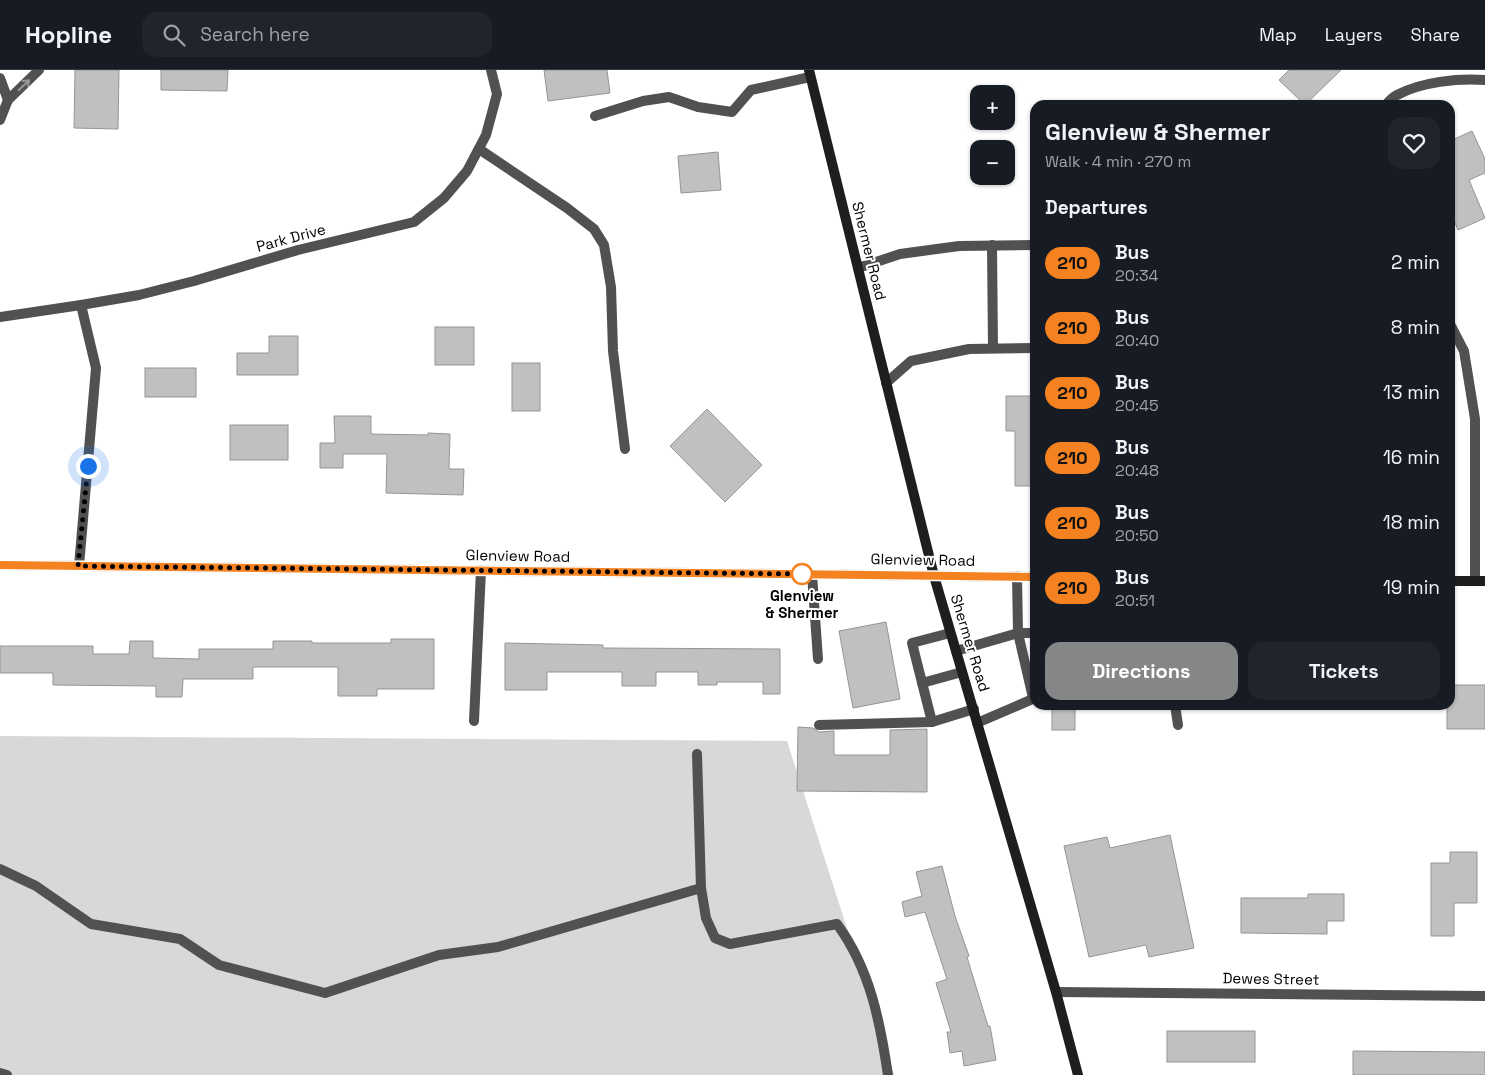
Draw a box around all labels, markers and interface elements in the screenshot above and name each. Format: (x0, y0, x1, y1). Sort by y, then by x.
search box (142, 12, 492, 57)
text: Hopline (25, 19, 112, 50)
icon: search (160, 21, 188, 49)
text: Search here (200, 22, 310, 47)
text: Map (1259, 23, 1297, 46)
text: Layers (1325, 23, 1382, 46)
text: Share (1410, 23, 1460, 46)
one-way arrow (17, 79, 30, 91)
map controls (970, 85, 1015, 185)
button: + (970, 85, 1015, 130)
text: Glenview & Shermer (1045, 116, 1271, 147)
button: heart (1388, 117, 1440, 169)
button: − (970, 140, 1015, 185)
text: Walk · 4 min · 270 m (1045, 151, 1191, 172)
text: Departures (1045, 195, 1148, 220)
street label: Shermer Road (848, 200, 891, 302)
street label: Park Drive (254, 219, 328, 256)
text: Bus (1115, 240, 1149, 265)
text: 2 min (1391, 250, 1440, 275)
text: 210 (1057, 251, 1088, 274)
text: 20:34 (1115, 265, 1159, 286)
text: Bus (1115, 305, 1149, 330)
text: 8 min (1391, 315, 1440, 340)
text: 210 (1057, 316, 1088, 339)
text: 20:40 (1115, 330, 1159, 351)
text: Bus (1115, 370, 1149, 395)
text: 13 min (1383, 380, 1440, 405)
text: 210 (1057, 381, 1088, 404)
text: 20:45 (1115, 395, 1159, 416)
text: Bus (1115, 435, 1149, 460)
text: 16 min (1383, 445, 1440, 470)
text: 210 (1057, 446, 1088, 469)
your location (76, 454, 101, 479)
text: 20:48 (1115, 460, 1159, 481)
text: Bus (1115, 500, 1149, 525)
text: 18 min (1383, 510, 1440, 535)
text: 210 (1057, 511, 1088, 534)
text: 20:50 (1115, 525, 1159, 546)
street label: Glenview Road (466, 545, 570, 566)
street label: Glenview Road (871, 549, 975, 570)
marker: Glenview & Shermer (791, 563, 813, 585)
text: Bus (1115, 565, 1149, 590)
text: 19 min (1383, 575, 1440, 600)
text: 210 (1057, 576, 1088, 599)
place label: Glenview & Shermer (765, 586, 839, 622)
text: 20:51 (1115, 590, 1155, 611)
street label: Shermer Road (947, 592, 994, 694)
button: Directions (1045, 642, 1238, 700)
button: Tickets (1248, 642, 1440, 700)
street label: Dewes Street (1222, 968, 1320, 989)

